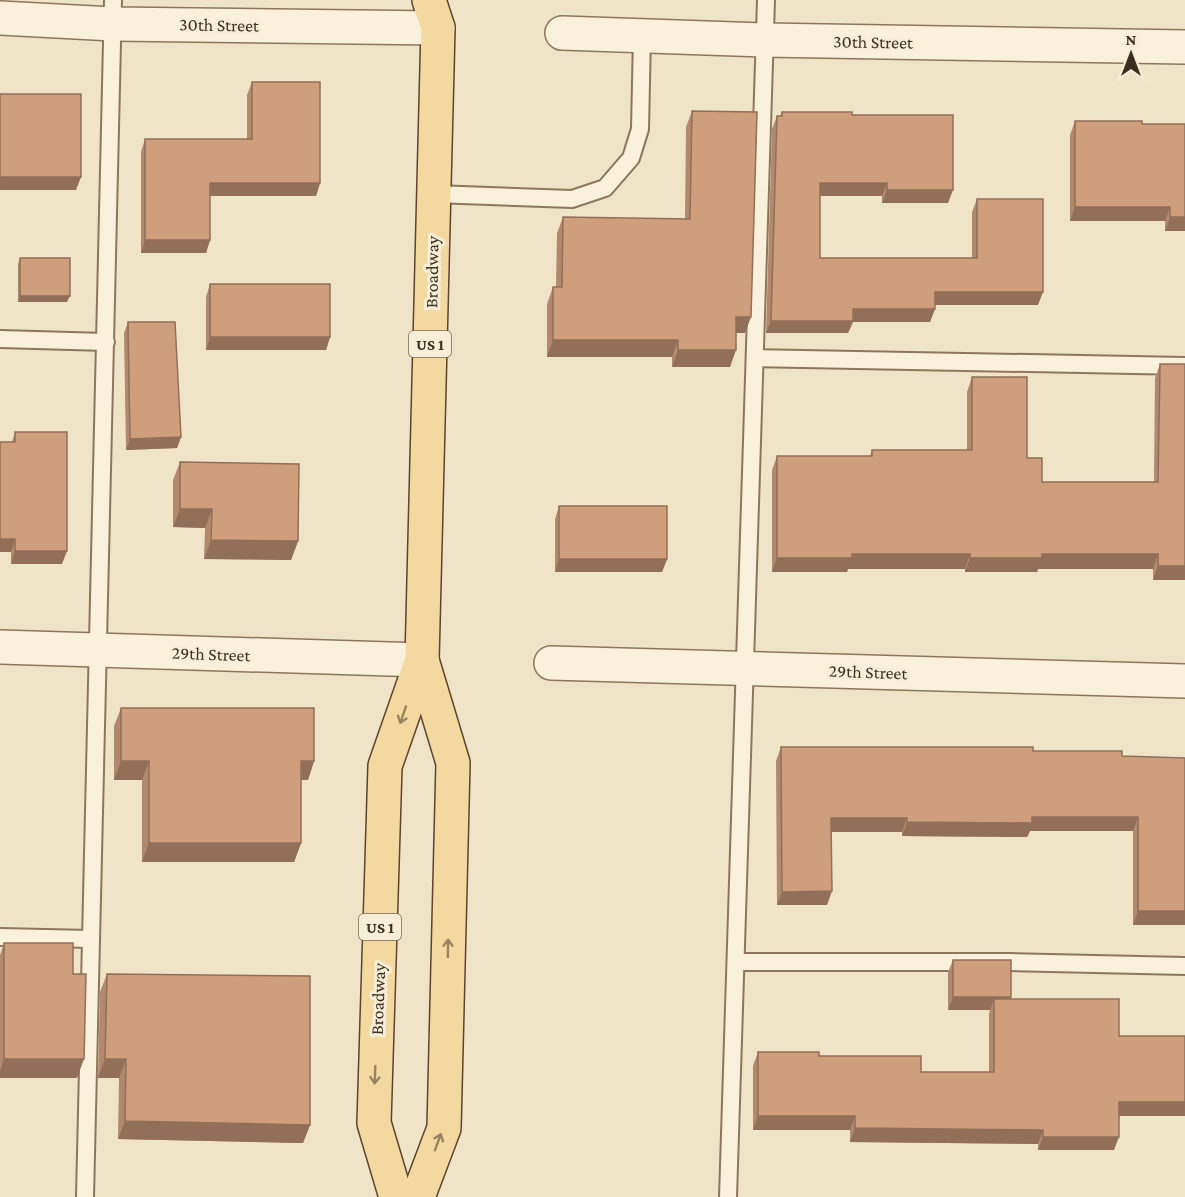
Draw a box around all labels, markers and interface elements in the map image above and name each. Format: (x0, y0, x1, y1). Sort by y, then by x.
street label: 30th Street (179, 14, 260, 36)
north arrow (1101, 24, 1161, 84)
street label: 30th Street (833, 31, 914, 53)
text: N (1126, 31, 1137, 48)
street label: Broadway (421, 235, 443, 308)
road number: US 1 (409, 331, 451, 357)
street label: 29th Street (171, 643, 252, 665)
street label: 29th Street (828, 661, 909, 683)
one-way arrow (396, 705, 407, 724)
road number: US 1 (359, 914, 401, 940)
one-way arrow (442, 938, 454, 958)
street label: Broadway (367, 962, 389, 1035)
one-way arrow (370, 1064, 381, 1084)
one-way arrow (434, 1133, 445, 1152)

